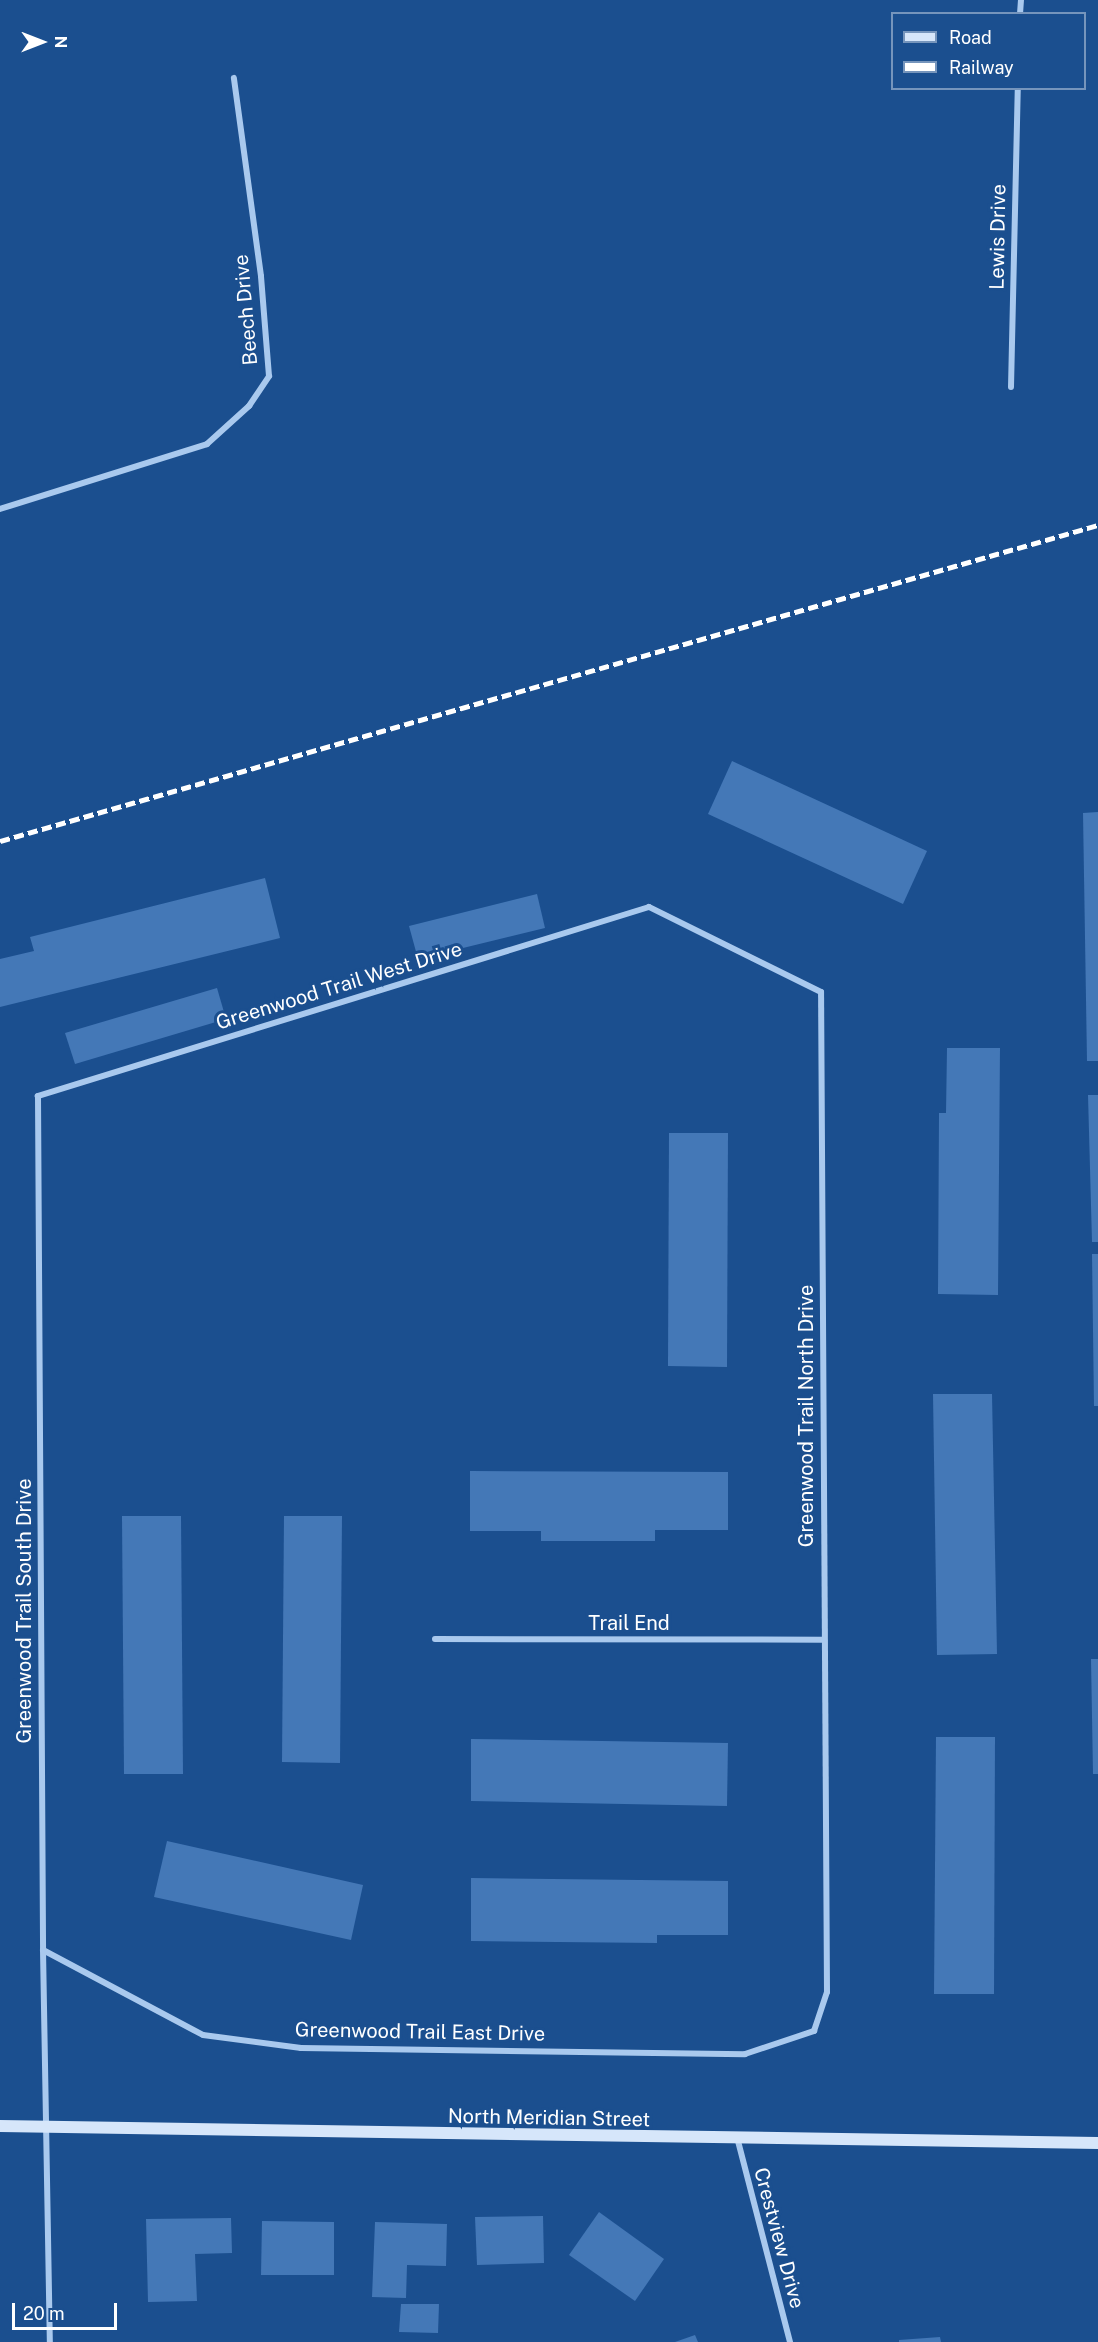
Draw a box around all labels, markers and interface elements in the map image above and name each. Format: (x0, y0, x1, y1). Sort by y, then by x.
north arrow (12, 12, 72, 72)
legend (891, 12, 1086, 90)
text: Road (949, 27, 992, 48)
text: N (51, 36, 70, 48)
text: Railway (949, 57, 1014, 78)
street label: Lewis Drive (985, 184, 1011, 290)
street label: Beech Drive (229, 254, 263, 366)
street label: Greenwood Trail West Drive (213, 937, 465, 1035)
street label: Greenwood Trail North Drive (794, 1285, 818, 1547)
street label: Greenwood Trail South Drive (12, 1478, 36, 1744)
street label: Trail End (588, 1611, 670, 1635)
street label: Greenwood Trail East Drive (295, 2018, 545, 2046)
street label: North Meridian Street (448, 2104, 650, 2132)
street label: Crestview Drive (749, 2165, 809, 2311)
scale bar (15, 2291, 120, 2329)
text: 20 m (23, 2303, 65, 2324)

